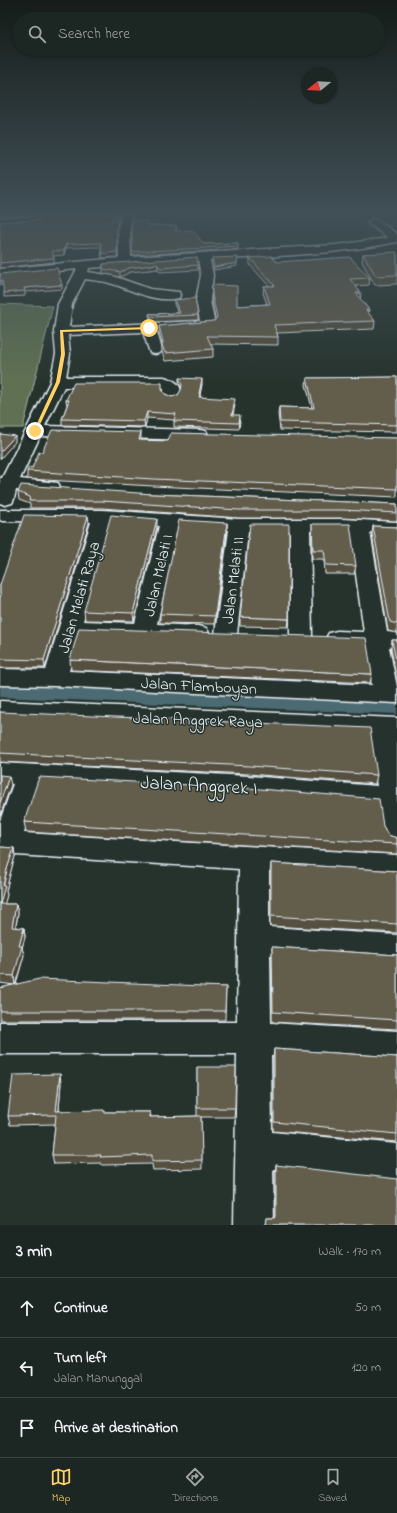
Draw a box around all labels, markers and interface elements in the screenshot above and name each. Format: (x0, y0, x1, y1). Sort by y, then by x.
search box (12, 12, 385, 56)
icon: search (26, 23, 48, 45)
text: Search here (58, 23, 130, 45)
north arrow (301, 68, 337, 104)
route start (140, 319, 158, 337)
route end (26, 422, 44, 440)
street label: Jalan Melati I (138, 532, 180, 619)
street label: Jalan Melati II (217, 535, 251, 625)
street label: Jalan Melati Raya (53, 539, 107, 656)
street label: Jalan Flamboyan (140, 672, 258, 702)
street label: Jalan Anggrek Raya (133, 707, 263, 735)
street label: Jalan Anggrek I (140, 770, 258, 805)
text: 3 min (16, 1239, 52, 1264)
text: Walk · 170 m (318, 1242, 381, 1261)
icon: ahead (16, 1297, 38, 1319)
text: Continue (54, 1297, 108, 1319)
text: 50 m (355, 1298, 381, 1317)
text: Turn left (54, 1347, 107, 1369)
icon: left (16, 1357, 38, 1379)
text: 120 m (351, 1358, 381, 1377)
text: Jalan Manunggal (54, 1369, 142, 1388)
icon: arrive (16, 1417, 38, 1439)
text: Arrive at destination (54, 1417, 178, 1439)
tab: Map (50, 1466, 72, 1506)
tab: Directions (172, 1466, 218, 1506)
tab: Saved (318, 1466, 347, 1506)

